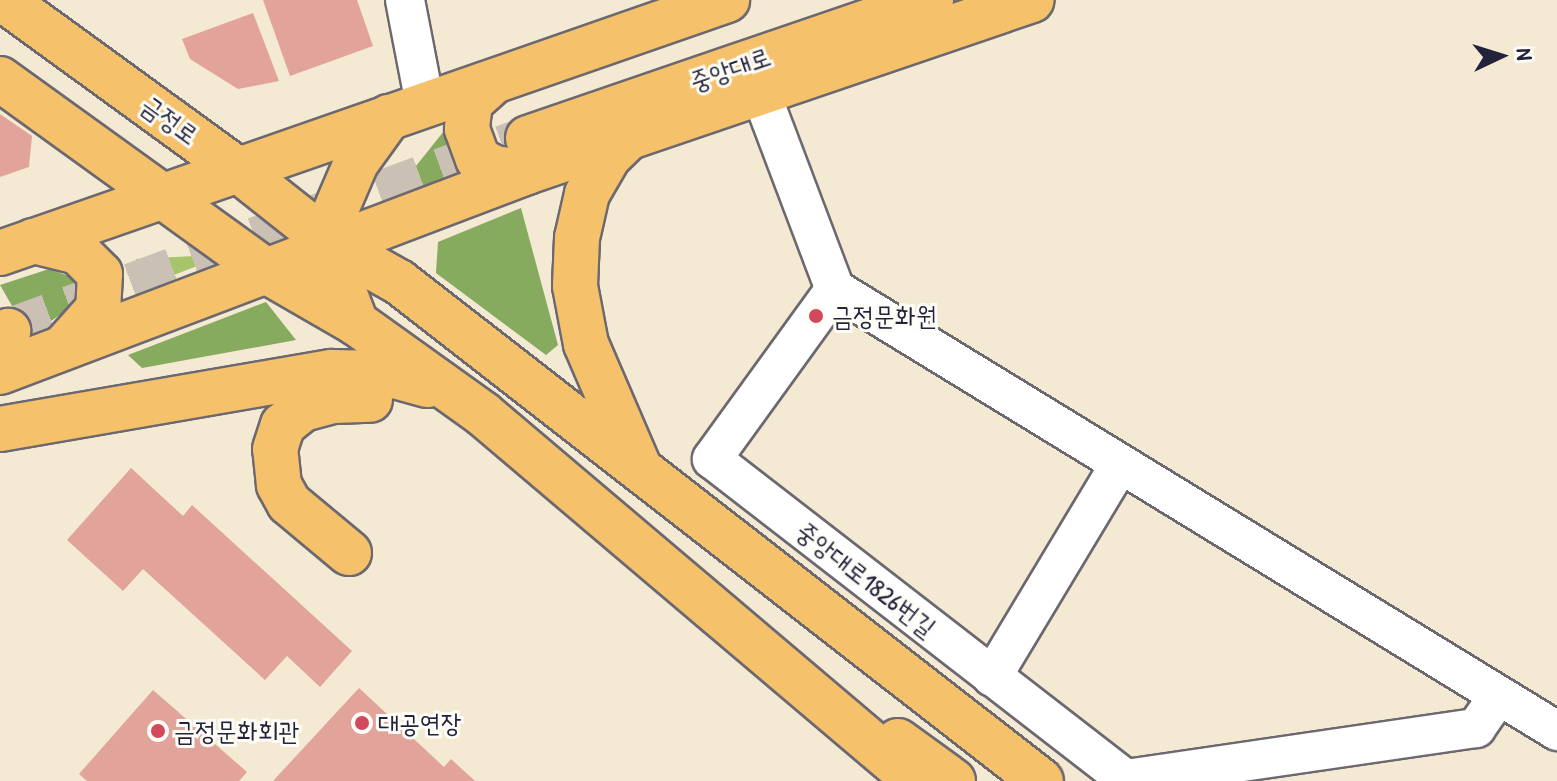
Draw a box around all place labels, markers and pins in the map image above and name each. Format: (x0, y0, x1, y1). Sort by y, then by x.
place label: 금정문화원 (832, 300, 937, 332)
marker: 금정문화원 (807, 307, 825, 325)
place label: 대공연장 (378, 707, 462, 739)
marker: 대공연장 (353, 714, 371, 732)
place label: 금정문화회관 (174, 715, 300, 747)
marker: 금정문화회관 (149, 722, 167, 740)

